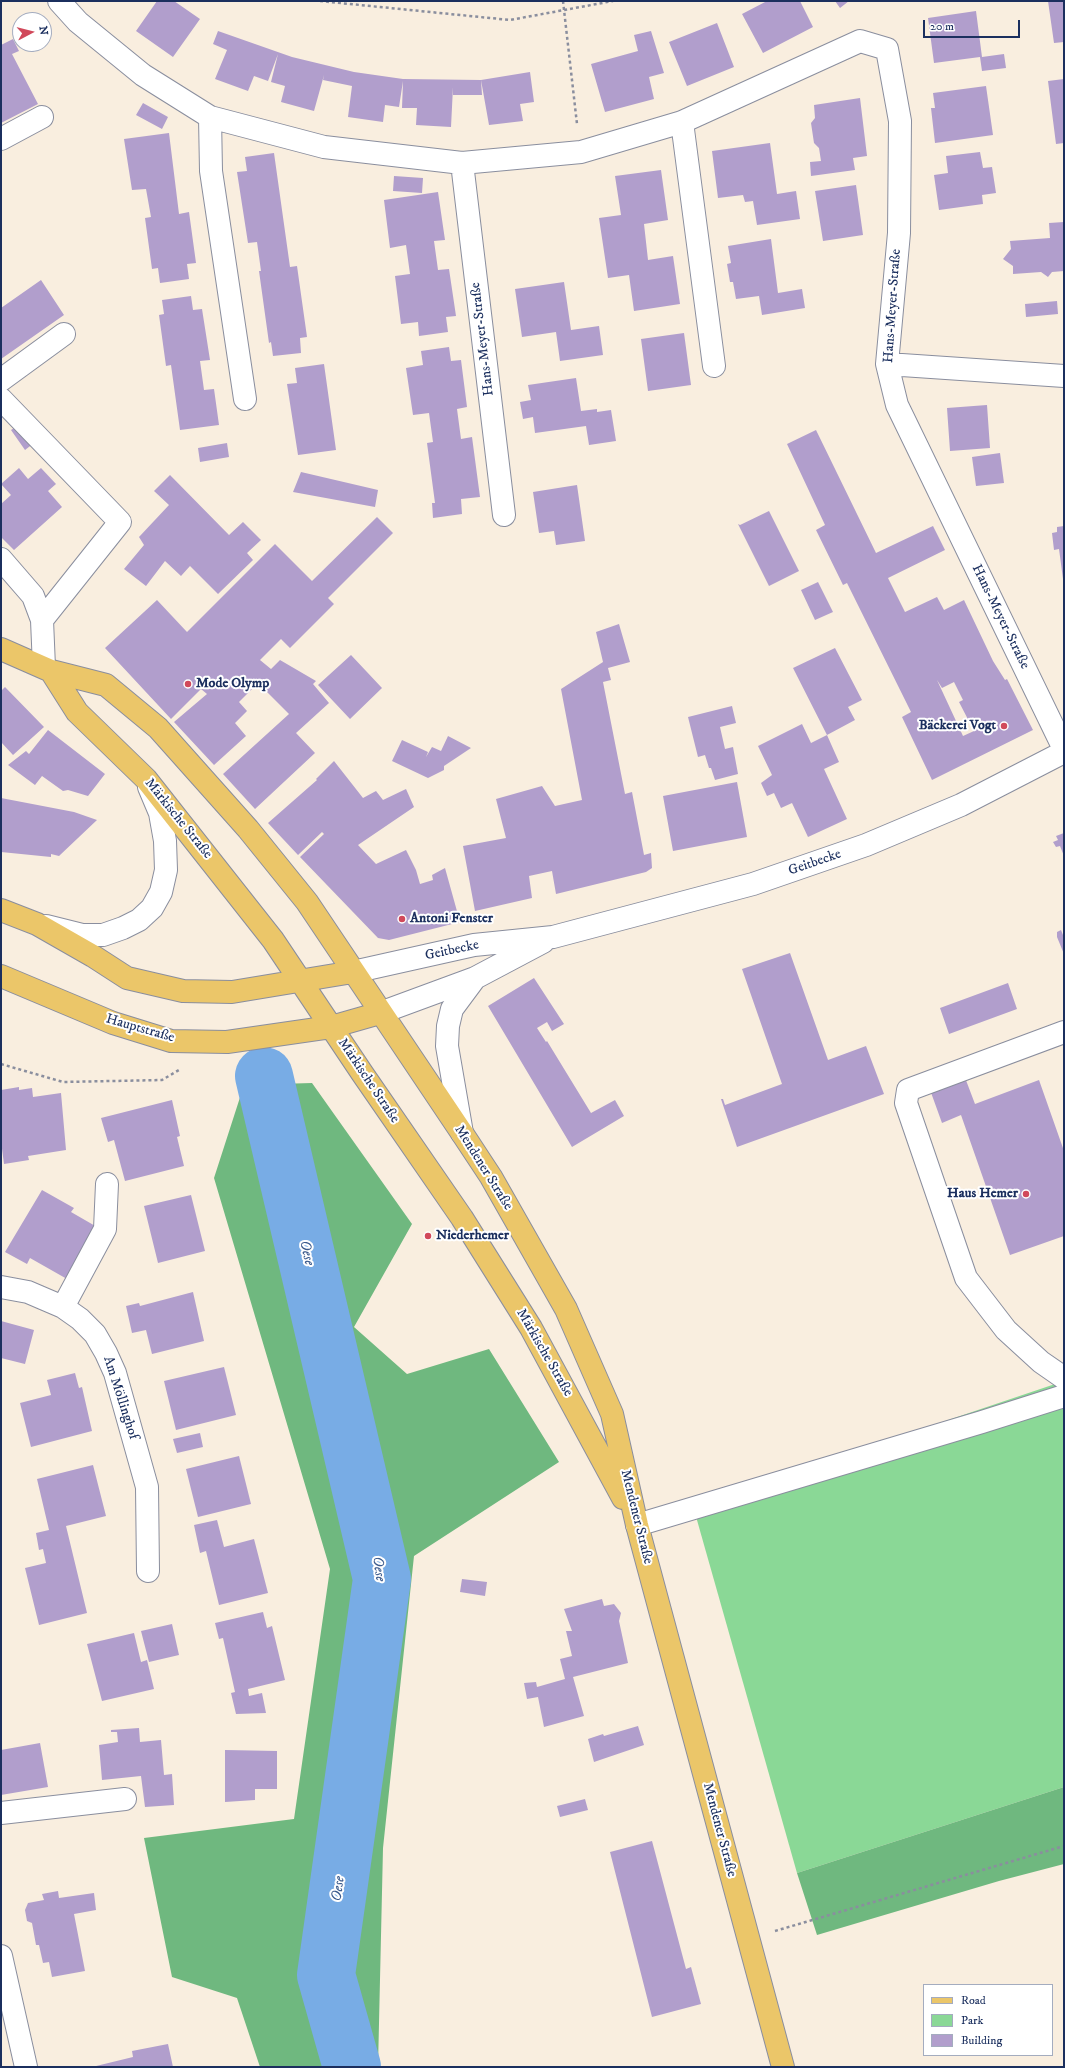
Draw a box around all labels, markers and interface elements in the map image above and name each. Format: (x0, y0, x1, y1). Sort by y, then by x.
north arrow (12, 12, 52, 52)
scale bar (925, 12, 1022, 38)
text: 20 m (930, 19, 954, 34)
text: N (35, 25, 50, 36)
street label: Hans-Meyer-Straße (881, 248, 905, 364)
street label: Hans-Meyer-Straße (468, 281, 498, 397)
street label: Hans-Meyer-Straße (967, 562, 1033, 672)
place label: Mode Olymp (196, 676, 269, 692)
marker: Mode Olymp (183, 679, 193, 689)
place label: Bäckerei Vogt (919, 718, 996, 734)
marker: Bäckerei Vogt (999, 721, 1009, 731)
street label: Märkische Straße (140, 775, 216, 863)
street label: Geitbecke (786, 846, 844, 880)
place label: Antoni Fenster (410, 911, 493, 927)
marker: Antoni Fenster (397, 914, 407, 924)
street label: Geitbecke (424, 937, 480, 965)
street label: Hauptstraße (104, 1011, 176, 1047)
street label: Märkische Straße (334, 1035, 402, 1127)
street label: Mendener Straße (450, 1122, 516, 1214)
place label: Haus Hemer (947, 1186, 1018, 1202)
marker: Haus Hemer (1021, 1189, 1031, 1199)
place label: Niederhemer (436, 1228, 509, 1244)
marker: Niederhemer (423, 1231, 433, 1241)
water label: Oese (294, 1239, 318, 1267)
street label: Märkische Straße (512, 1306, 576, 1400)
street label: Am Möllinghof (99, 1354, 141, 1442)
street label: Mendener Straße (616, 1468, 656, 1566)
water label: Oese (367, 1555, 389, 1583)
street label: Mendener Straße (698, 1781, 740, 1879)
water label: Oese (328, 1875, 350, 1903)
legend (923, 1984, 1053, 2056)
text: Road (961, 1993, 986, 2008)
text: Park (961, 2013, 983, 2028)
text: Building (961, 2033, 1002, 2048)

